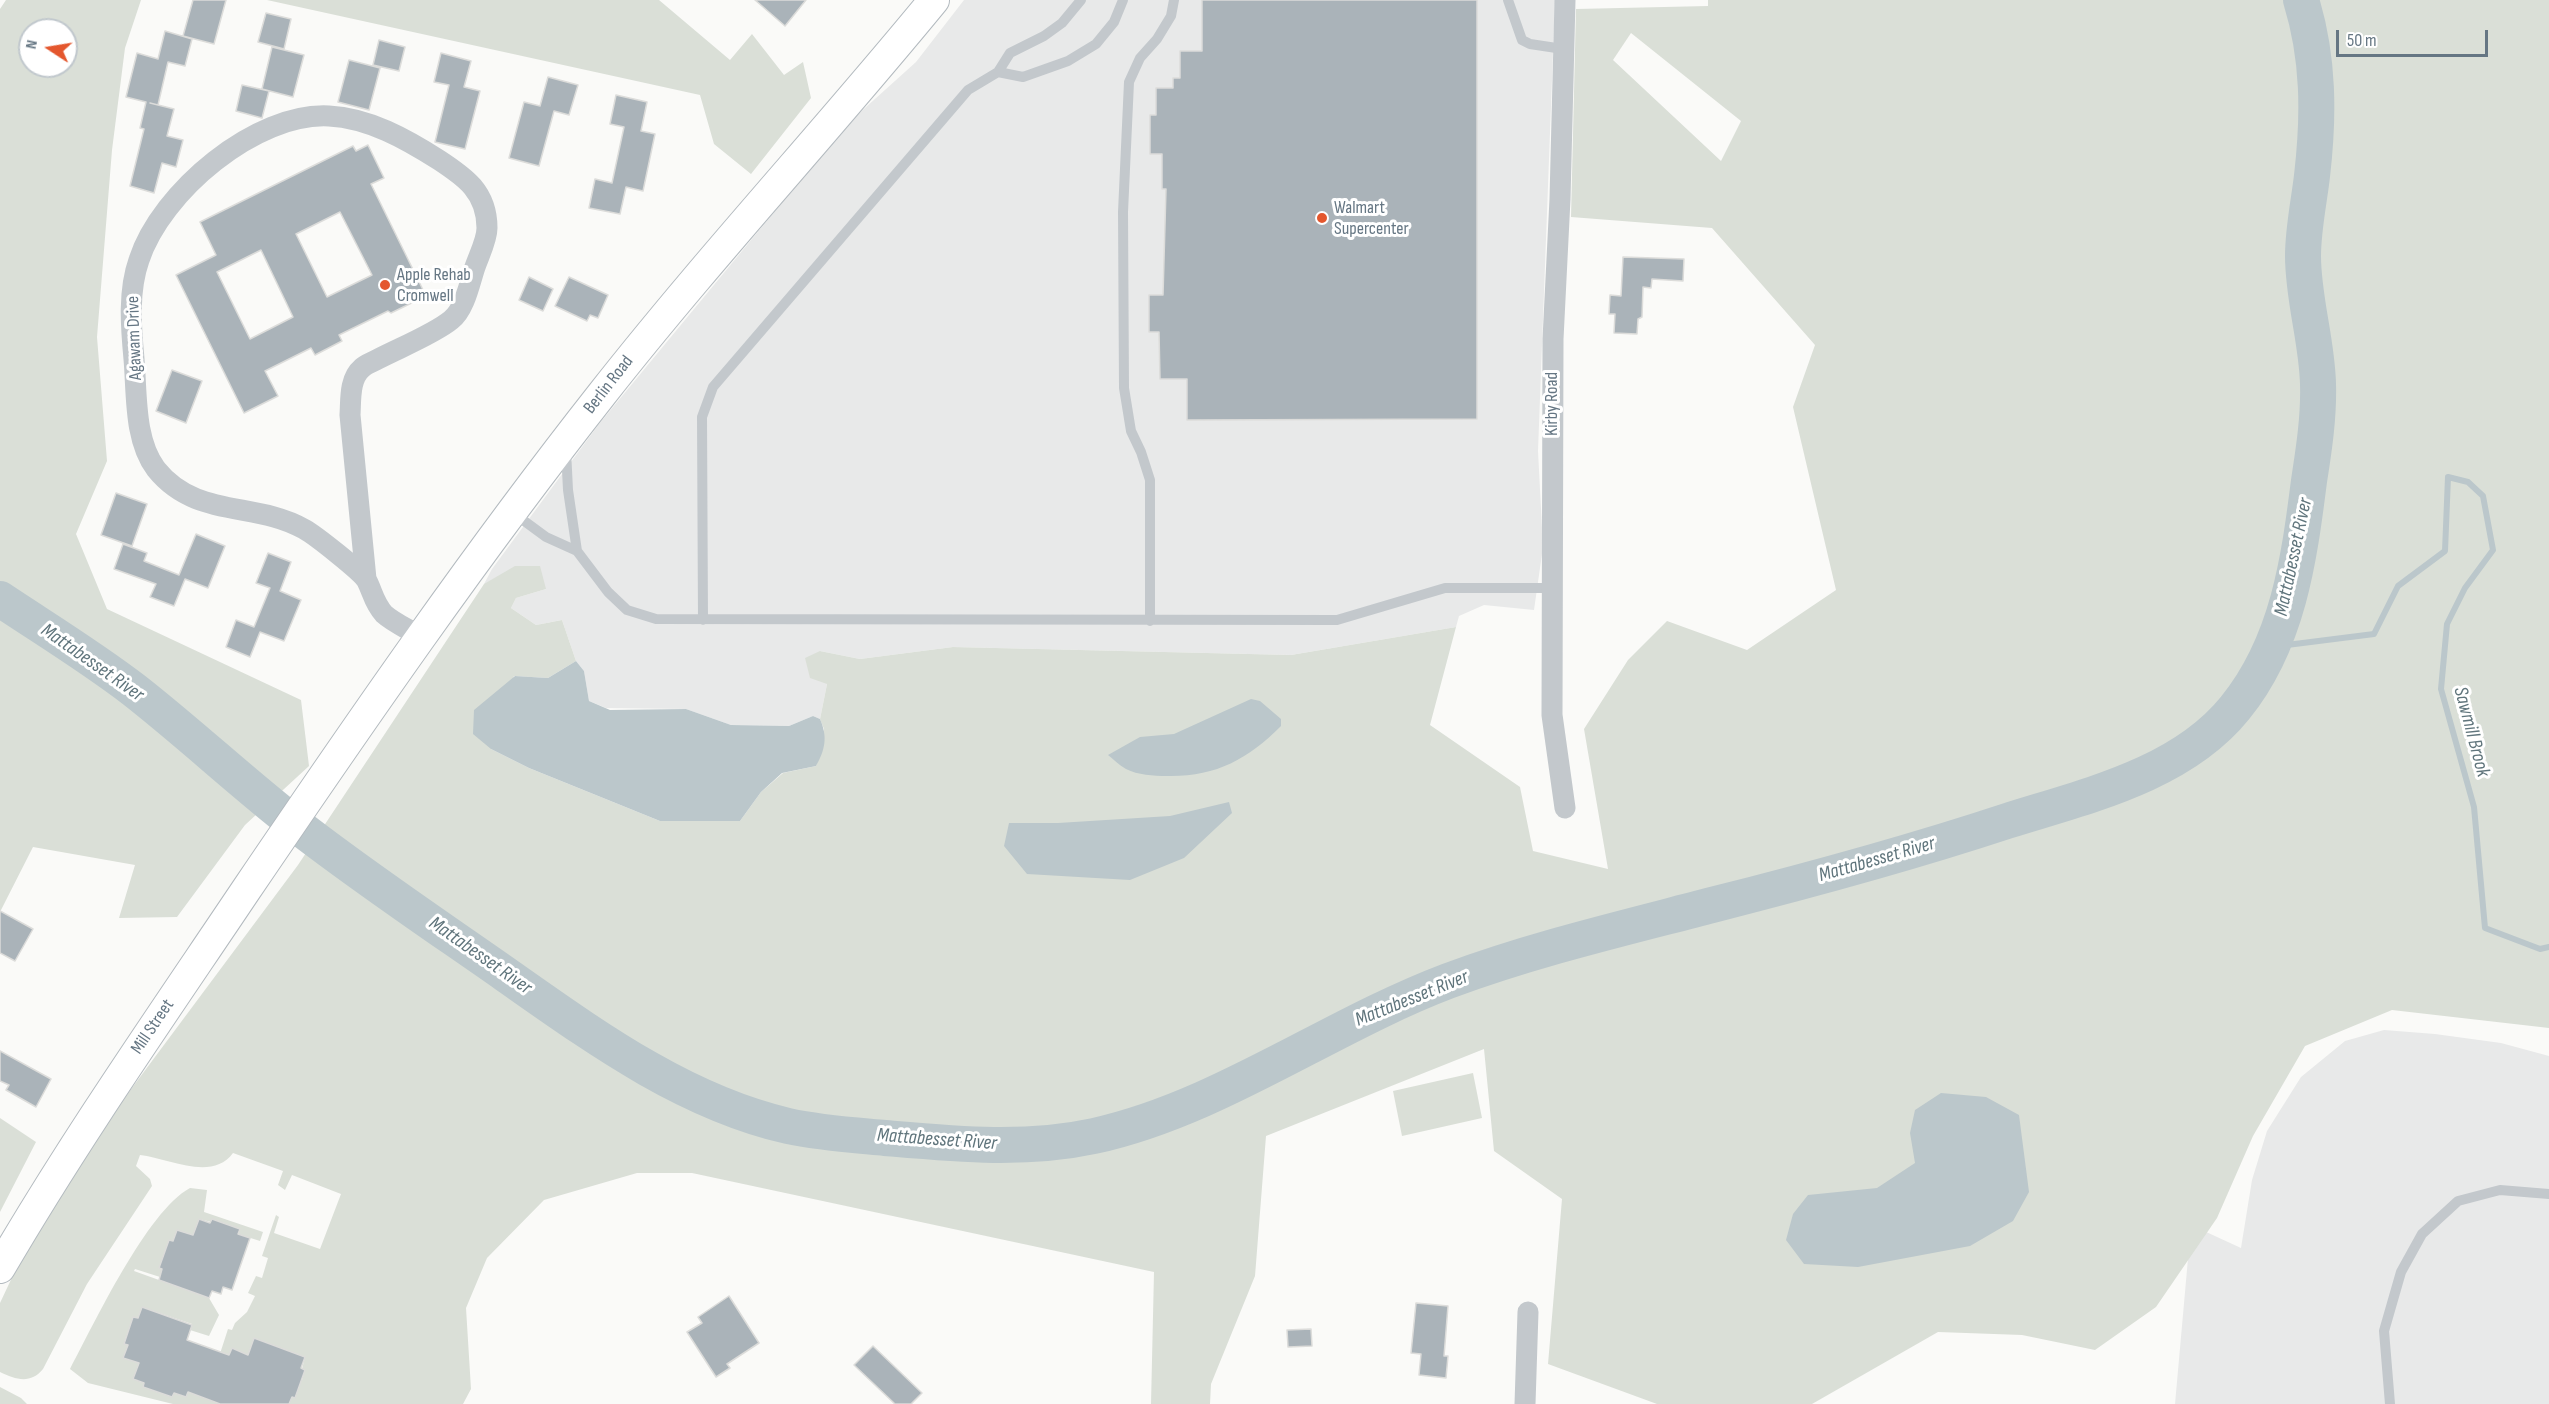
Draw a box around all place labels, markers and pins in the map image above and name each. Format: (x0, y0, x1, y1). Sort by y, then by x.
place label: Walmart Supercenter (1334, 197, 1409, 240)
marker: Walmart Supercenter (1315, 211, 1329, 225)
place label: Apple Rehab Cromwell (397, 264, 471, 306)
marker: Apple Rehab Cromwell (378, 278, 392, 292)

